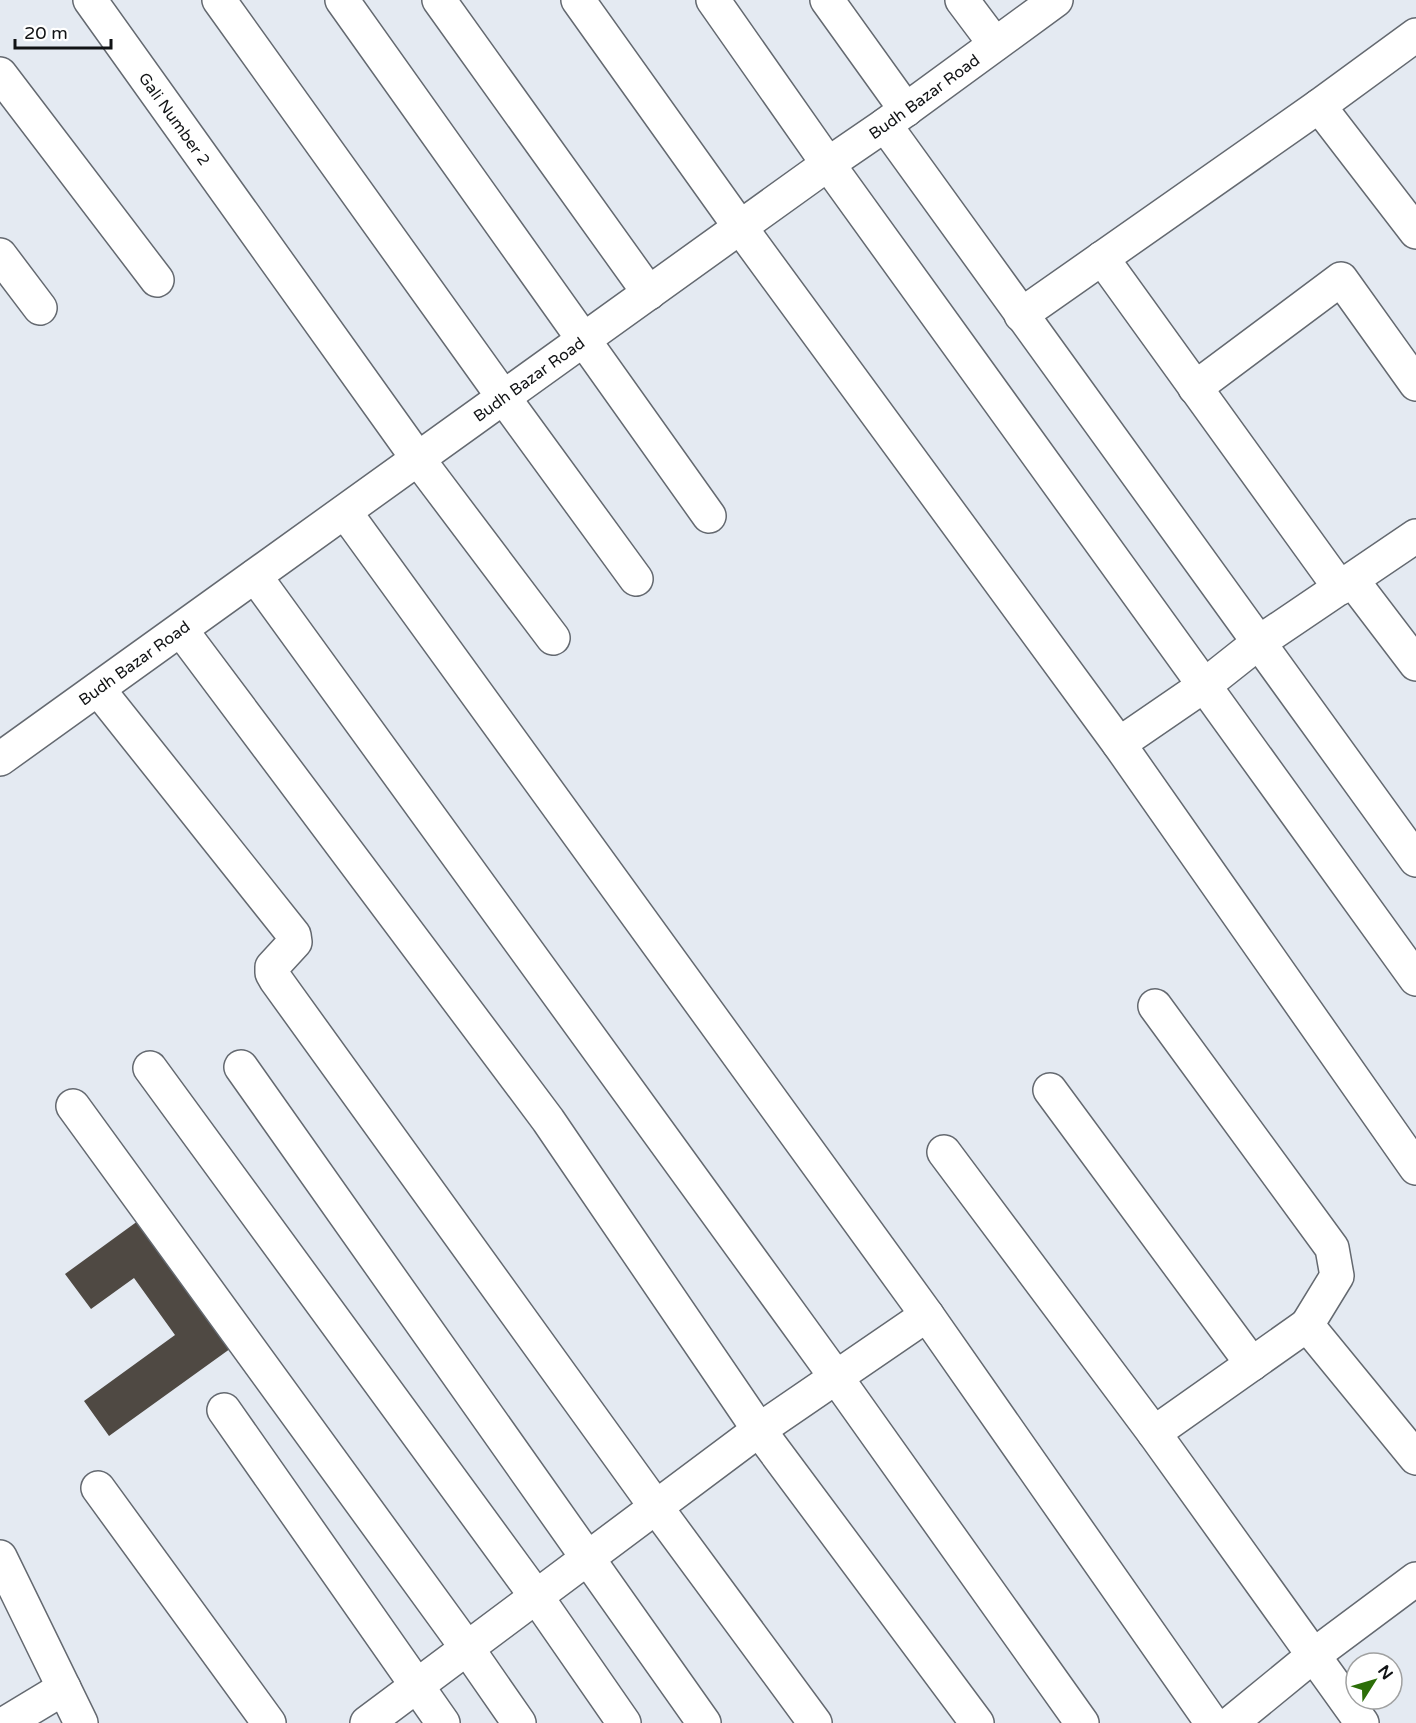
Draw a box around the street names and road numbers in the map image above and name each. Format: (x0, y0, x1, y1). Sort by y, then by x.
street label: Budh Bazar Road (865, 50, 984, 144)
street label: Gali Number 2 (134, 69, 214, 170)
street label: Budh Bazar Road (470, 333, 589, 427)
street label: Budh Bazar Road (75, 617, 194, 710)

